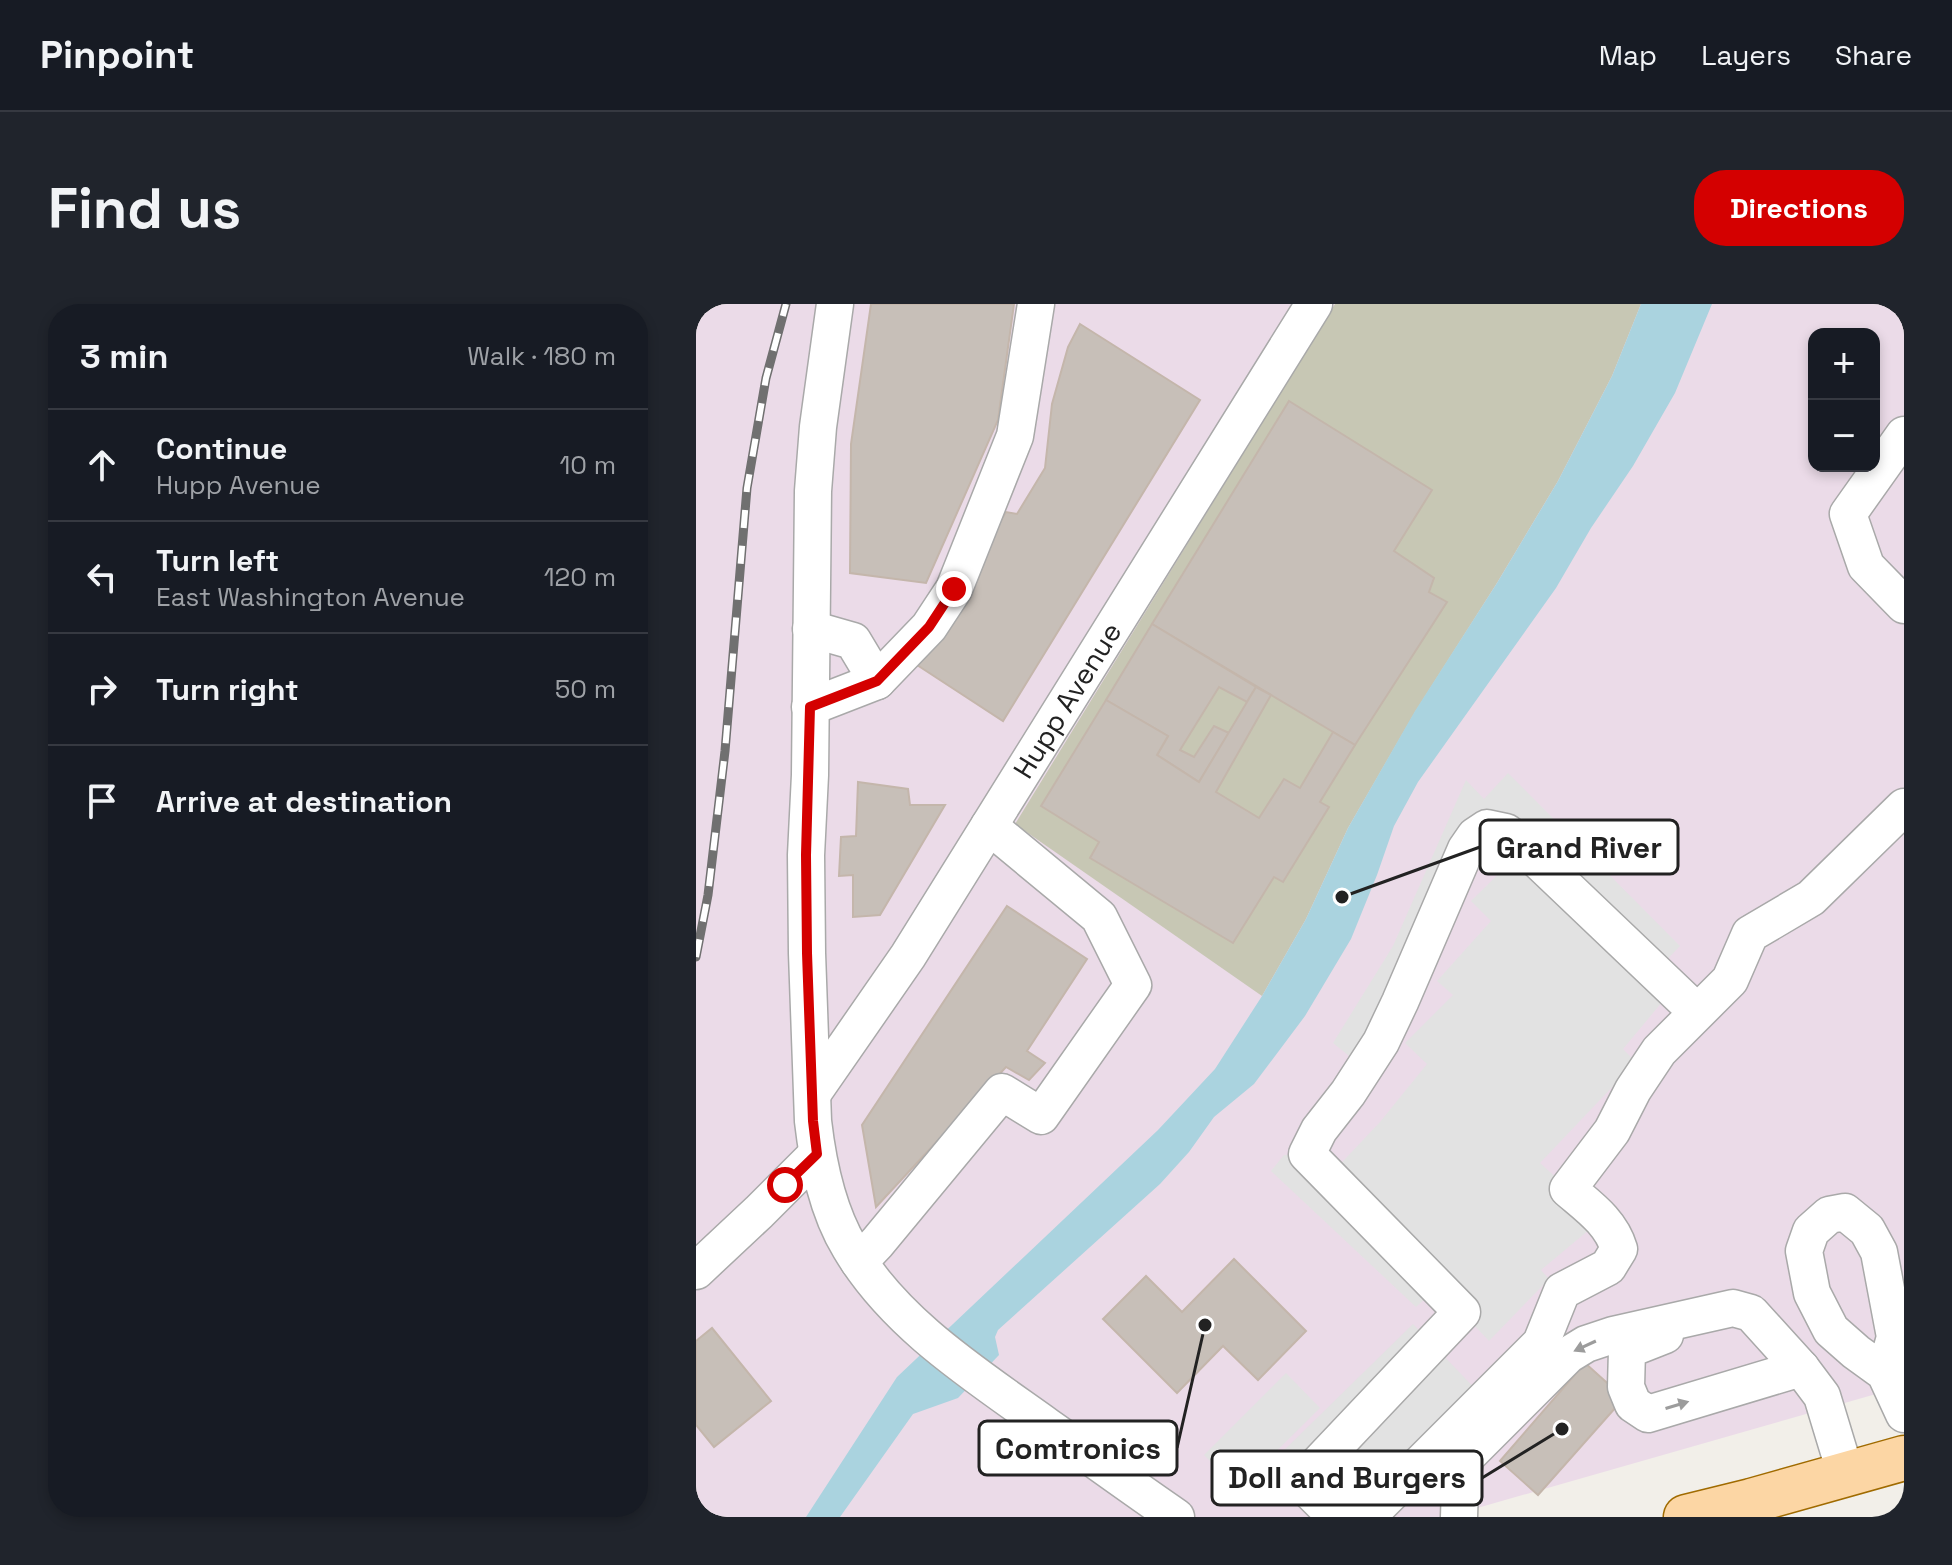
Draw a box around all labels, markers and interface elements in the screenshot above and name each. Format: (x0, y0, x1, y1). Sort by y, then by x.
text: Pinpoint (40, 31, 194, 79)
text: Map (1599, 37, 1657, 73)
text: Layers (1701, 37, 1791, 73)
text: Share (1835, 37, 1912, 73)
button: Directions (1694, 170, 1904, 246)
text: Find us (48, 173, 241, 244)
map controls (1808, 328, 1880, 472)
button: + (1808, 328, 1880, 400)
text: 3 min (80, 335, 168, 378)
text: Walk · 180 m (467, 339, 616, 373)
button: − (1808, 400, 1880, 472)
text: Continue (156, 429, 287, 468)
icon: ahead (80, 443, 124, 487)
text: 10 m (559, 448, 616, 482)
text: Hupp Avenue (156, 468, 321, 502)
text: Turn left (156, 541, 279, 580)
icon: left (80, 555, 124, 599)
text: 120 m (544, 560, 616, 594)
route end (936, 571, 972, 607)
text: East Washington Avenue (156, 580, 465, 614)
street label: Hupp Avenue (1005, 615, 1129, 785)
icon: right (80, 667, 124, 711)
text: Turn right (156, 670, 299, 709)
text: 50 m (555, 672, 616, 706)
icon: arrive (80, 779, 124, 823)
text: Arrive at destination (156, 782, 452, 821)
callout: Grand River (1480, 820, 1678, 874)
text: Grand River (1496, 828, 1662, 867)
route start (767, 1167, 803, 1203)
one-way arrow (1574, 1339, 1597, 1353)
one-way arrow (1666, 1398, 1690, 1411)
callout: Comtronics (979, 1421, 1177, 1475)
text: Comtronics (995, 1429, 1161, 1468)
callout: Doll and Burgers (1212, 1451, 1482, 1505)
text: Doll and Burgers (1228, 1458, 1466, 1497)

